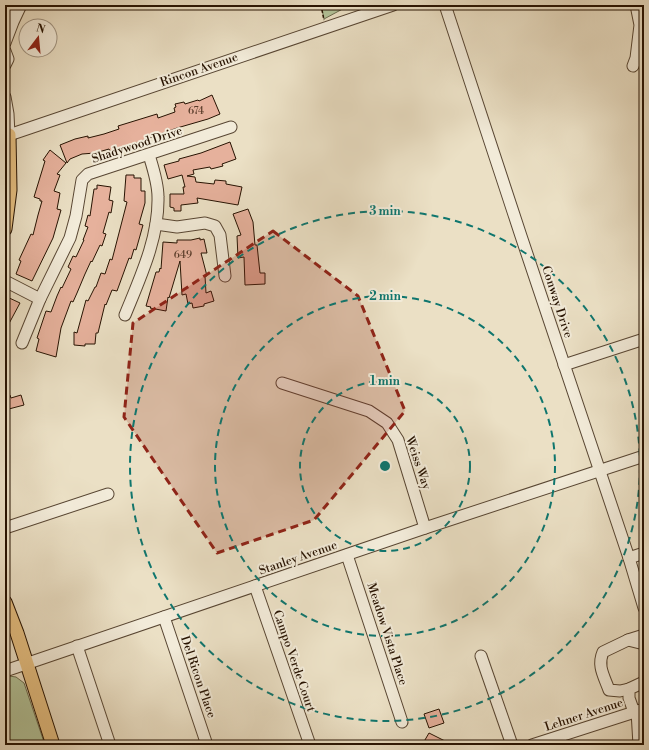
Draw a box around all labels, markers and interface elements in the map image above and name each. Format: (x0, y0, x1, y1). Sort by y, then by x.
north arrow (18, 18, 58, 58)
text: N (34, 21, 47, 37)
street label: Rincon Avenue (158, 50, 240, 90)
house number: 674 (188, 105, 204, 117)
street label: Shadywood Drive (90, 123, 184, 167)
text: 3 min (369, 204, 401, 219)
house number: 649 (174, 249, 192, 261)
street label: Conway Drive (538, 264, 576, 340)
text: 2 min (369, 289, 401, 304)
text: 1 min (370, 374, 401, 389)
street label: Weiss Way (402, 434, 434, 492)
centre of rings (378, 459, 392, 473)
street label: Stanley Avenue (257, 538, 339, 578)
street label: Meadow Vista Place (363, 581, 411, 687)
street label: Campo Verde Court (270, 608, 319, 715)
street label: Del Ricon Place (177, 634, 219, 720)
street label: Lehner Avenue (543, 695, 625, 735)

